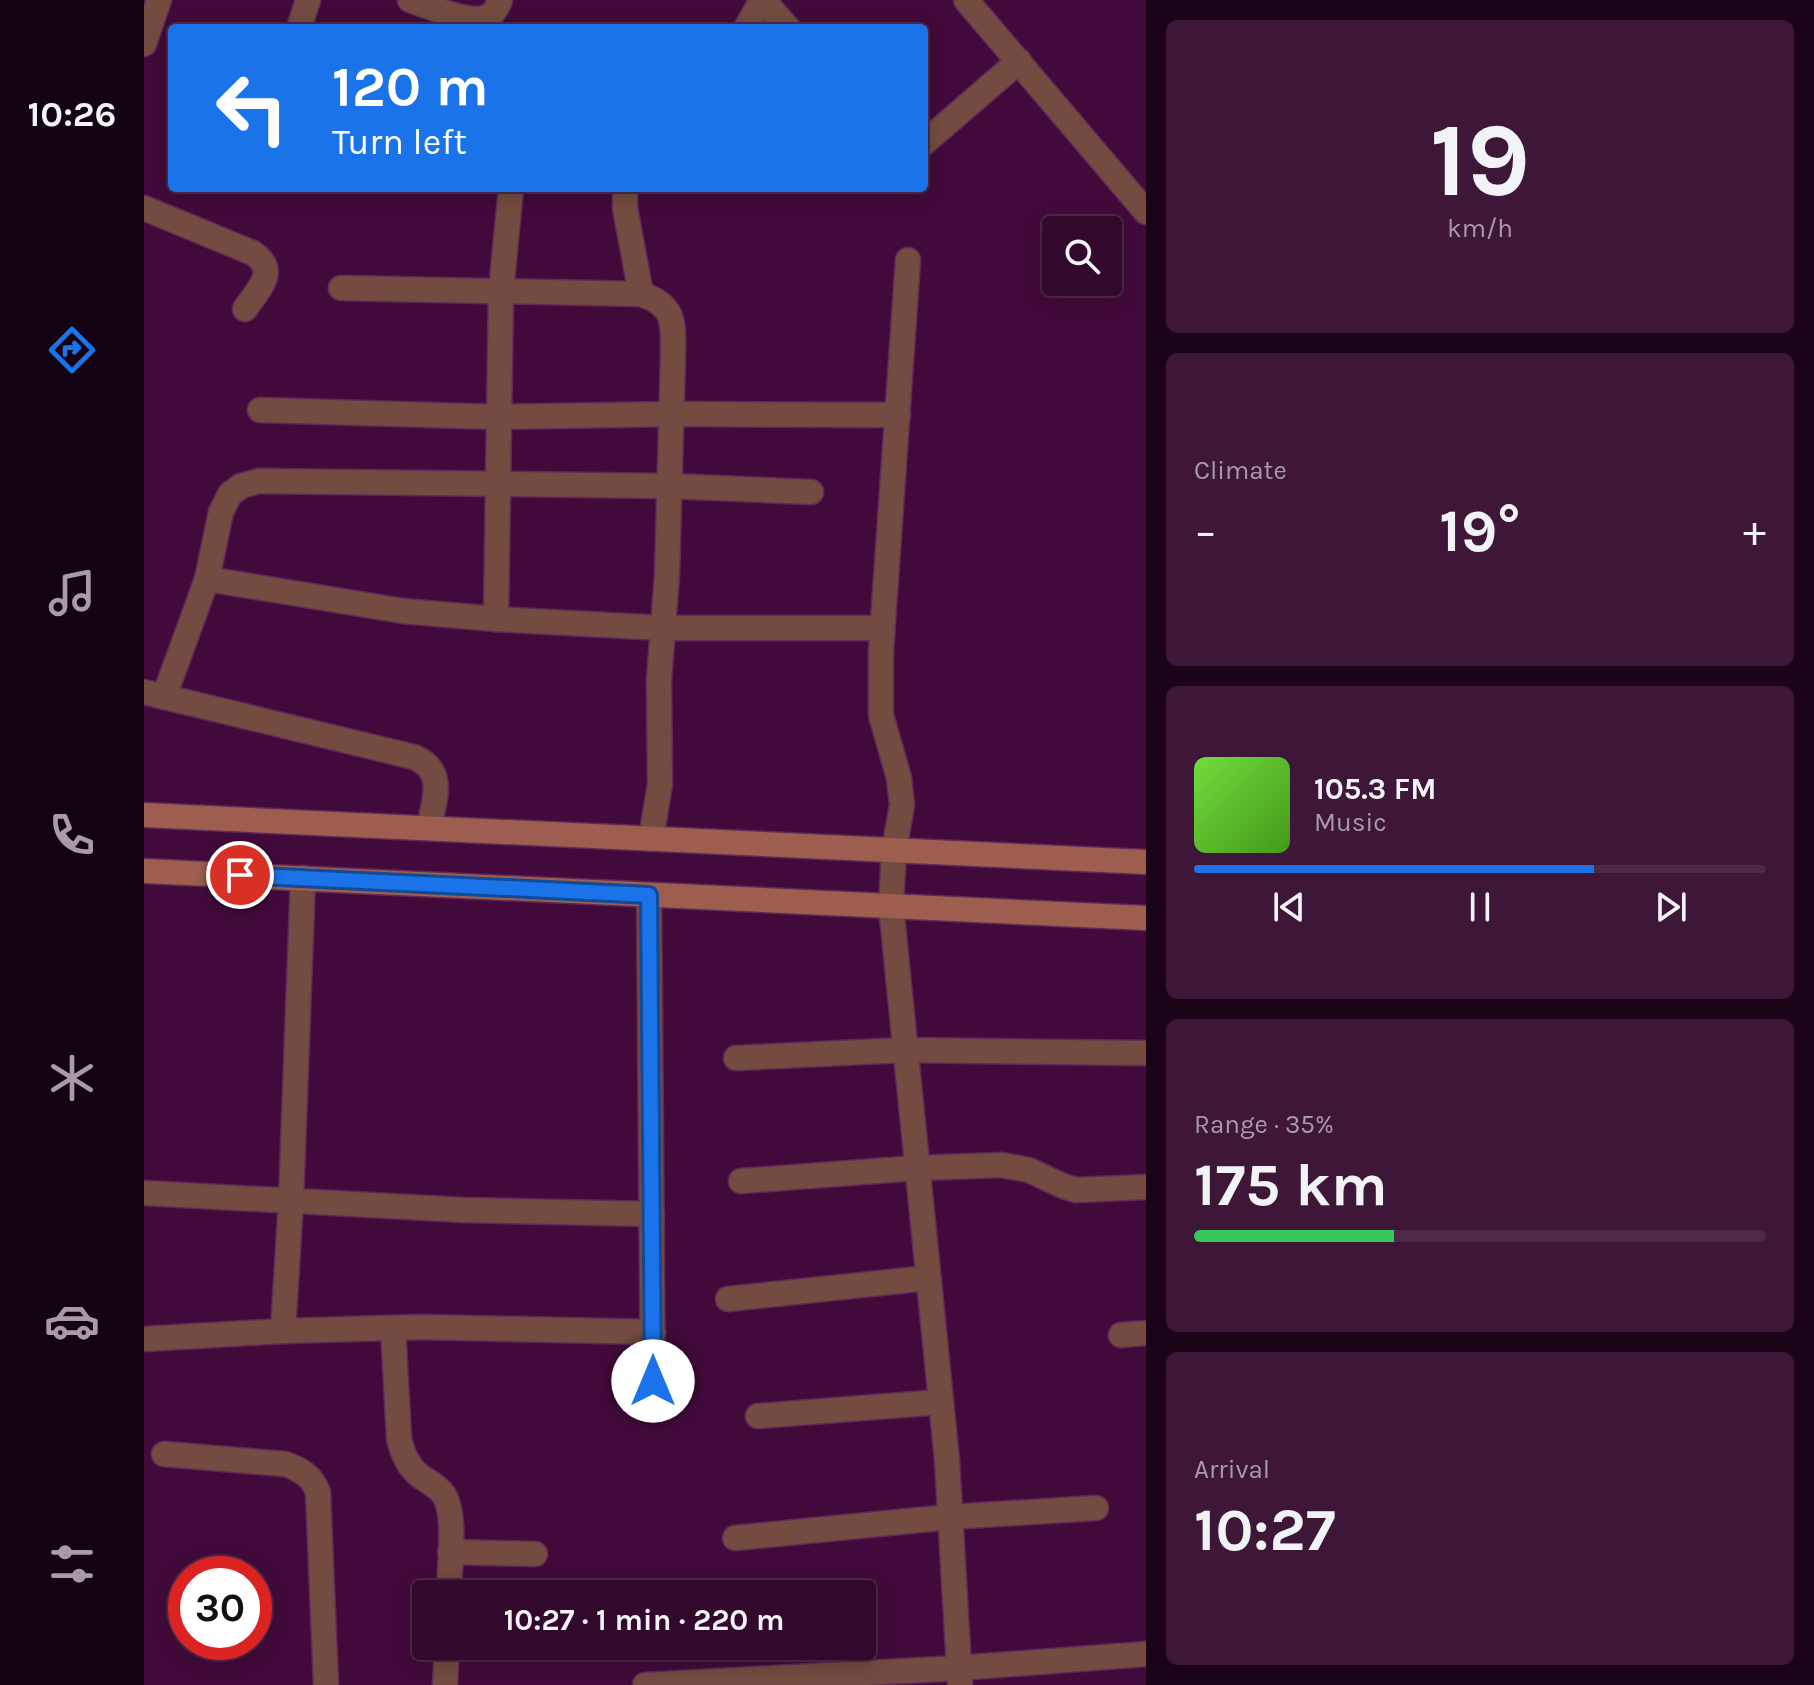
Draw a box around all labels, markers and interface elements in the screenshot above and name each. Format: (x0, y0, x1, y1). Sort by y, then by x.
text: 120 m (332, 54, 489, 119)
icon: left (200, 56, 304, 160)
text: 10:26 (28, 93, 116, 135)
text: 19 (1430, 100, 1530, 221)
text: Turn left (332, 121, 467, 163)
text: km/h (1447, 213, 1513, 244)
map controls (1042, 216, 1122, 296)
button: search (1042, 216, 1122, 296)
icon: directions (44, 322, 100, 378)
text: Climate (1194, 455, 1287, 486)
text: 19° (1439, 496, 1521, 566)
text: − (1194, 506, 1217, 557)
text: + (1743, 506, 1766, 557)
icon: music (44, 565, 100, 621)
text: 105.3 FM (1314, 771, 1436, 807)
icon: phone (44, 807, 100, 863)
text: Music (1314, 807, 1387, 838)
pin (206, 841, 274, 909)
icon: arrive (218, 853, 262, 897)
icon: previous (1267, 885, 1311, 929)
icon: pause (1458, 885, 1502, 929)
icon: next (1649, 885, 1693, 929)
icon: climate (44, 1050, 100, 1106)
text: Range · 35% (1194, 1109, 1334, 1140)
text: 175 km (1194, 1150, 1388, 1220)
icon: car (44, 1293, 100, 1349)
position arrow (611, 1339, 695, 1423)
text: Arrival (1194, 1454, 1270, 1485)
text: 10:27 (1194, 1495, 1336, 1565)
icon: filters (44, 1536, 100, 1592)
speed limit sign: 30 (168, 1556, 272, 1660)
text: 10:27 · 1 min · 220 m (504, 1602, 784, 1638)

